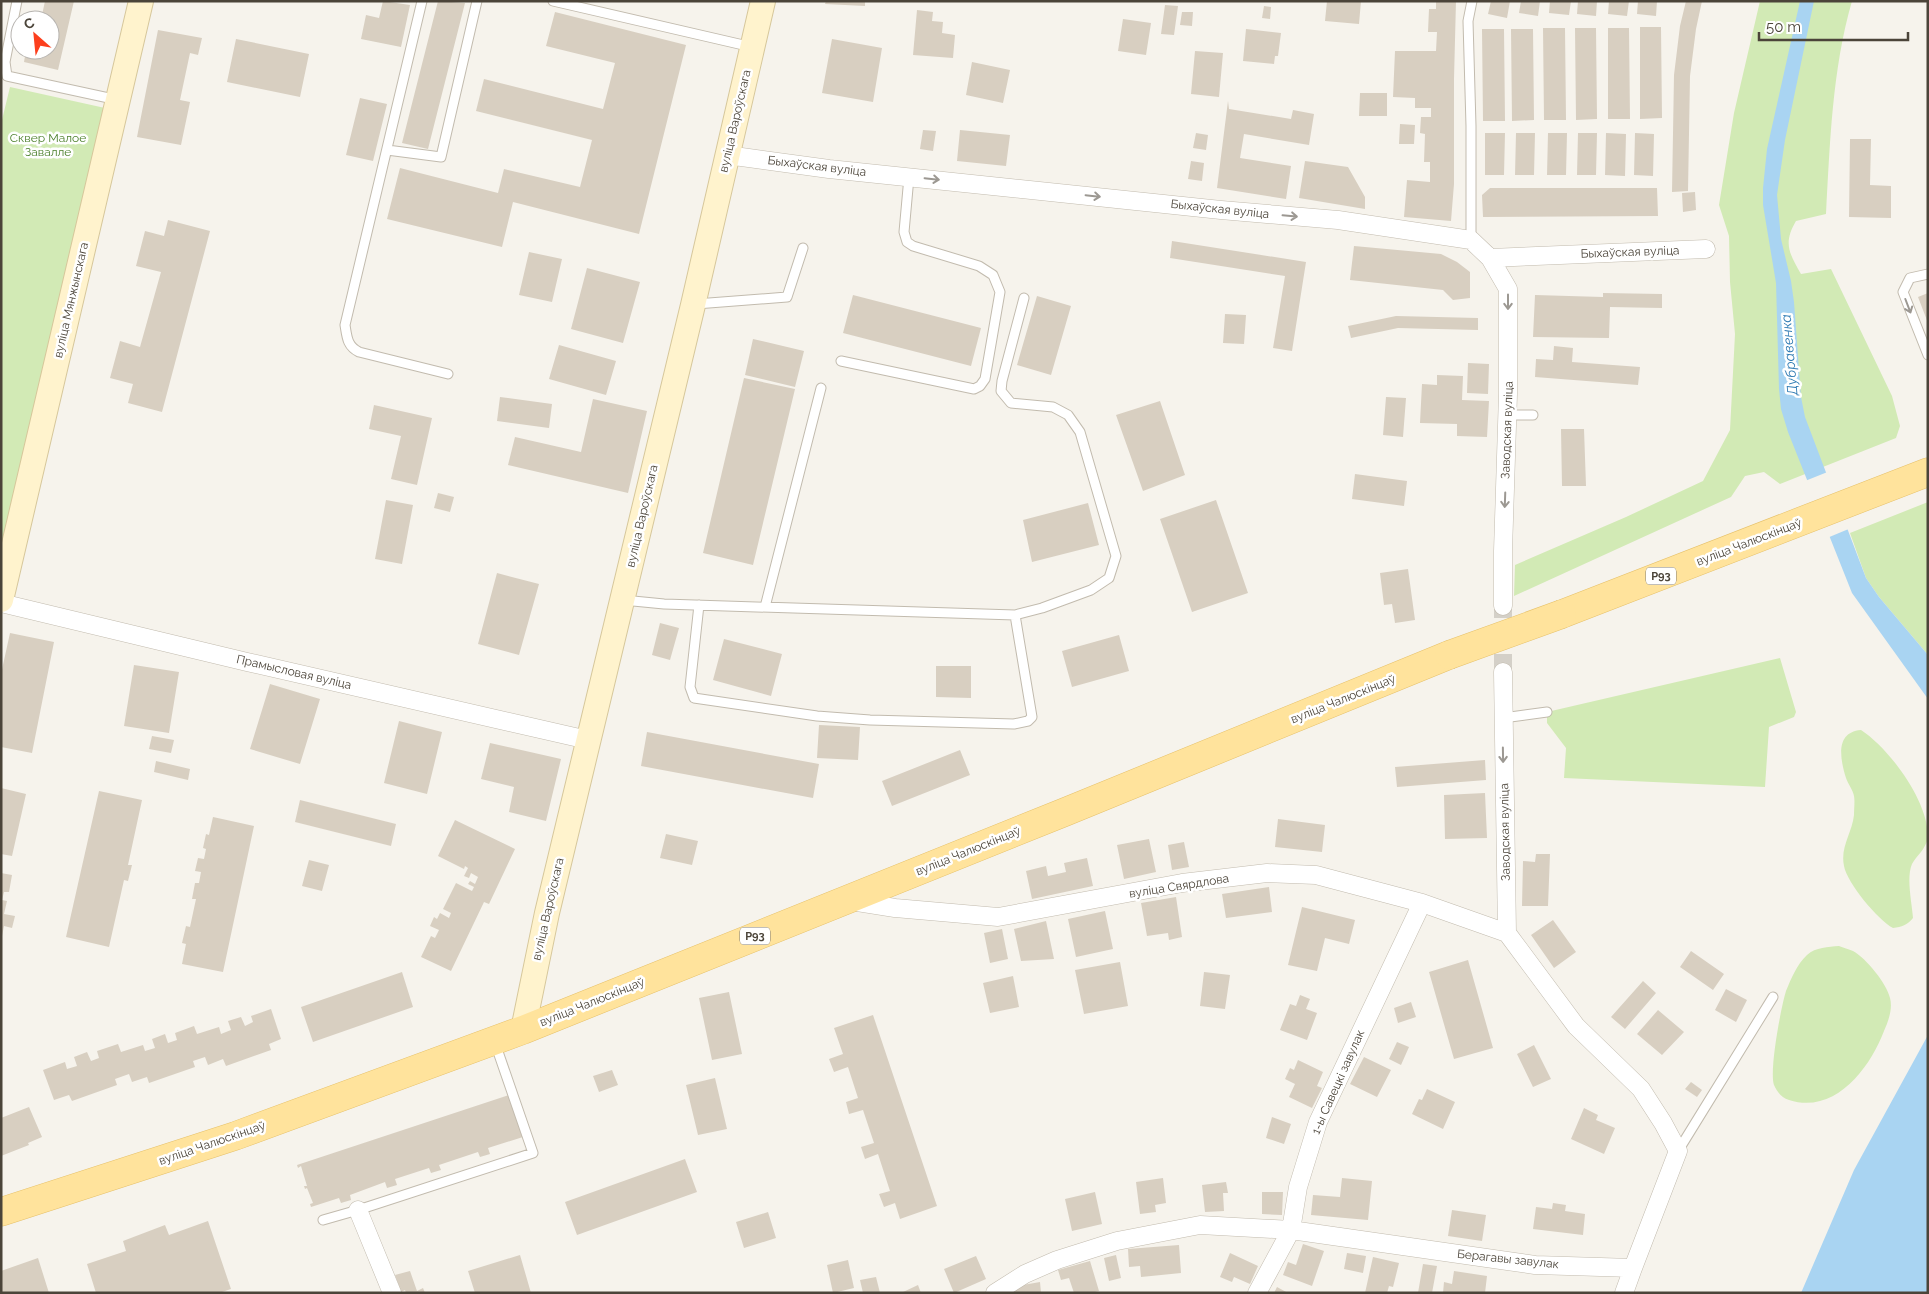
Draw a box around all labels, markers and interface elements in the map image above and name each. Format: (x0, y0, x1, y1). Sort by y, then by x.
north arrow (10, 10, 60, 60)
scale bar (1759, 10, 1908, 42)
text: С (21, 14, 37, 33)
text: 50 m (1766, 18, 1801, 36)
street label: вуліца Вароўскага (716, 68, 754, 174)
park label: Сквер Малое Завалле (10, 131, 86, 159)
street label: Быхаўская вуліца (767, 153, 867, 179)
one-way arrow (923, 174, 939, 184)
one-way arrow (1085, 191, 1101, 201)
street label: Быхаўская вуліца (1170, 197, 1270, 221)
one-way arrow (1282, 211, 1298, 220)
street label: вуліца Мянжынскага (51, 241, 91, 359)
street label: Быхаўская вуліца (1580, 243, 1680, 261)
one-way arrow (1503, 294, 1513, 310)
one-way arrow (1904, 297, 1913, 313)
water label: Дубравенка (1777, 314, 1801, 397)
street label: Заводская вуліца (1498, 381, 1516, 479)
street label: вуліца Вароўскага (623, 463, 661, 569)
one-way arrow (1500, 491, 1510, 507)
street label: вуліца Чалюскінцаў (1694, 515, 1804, 569)
road number: Р93 (1646, 568, 1676, 584)
street label: Прамысловая вуліца (235, 652, 353, 692)
street label: вуліца Чалюскінцаў (1289, 671, 1398, 726)
one-way arrow (1498, 747, 1508, 763)
street label: Заводская вуліца (1497, 783, 1513, 881)
street label: вуліца Чалюскінцаў (914, 823, 1023, 878)
street label: вуліца Вароўскага (529, 856, 567, 962)
street label: вуліца Свярдлова (1128, 871, 1230, 901)
road number: Р93 (740, 928, 770, 944)
street label: вуліца Чалюскінцаў (538, 974, 647, 1029)
street label: 1-ы Савецкі завулак (1309, 1028, 1367, 1136)
street label: вуліца Чалюскінцаў (157, 1118, 268, 1168)
street label: Берагавы завулак (1456, 1247, 1560, 1271)

